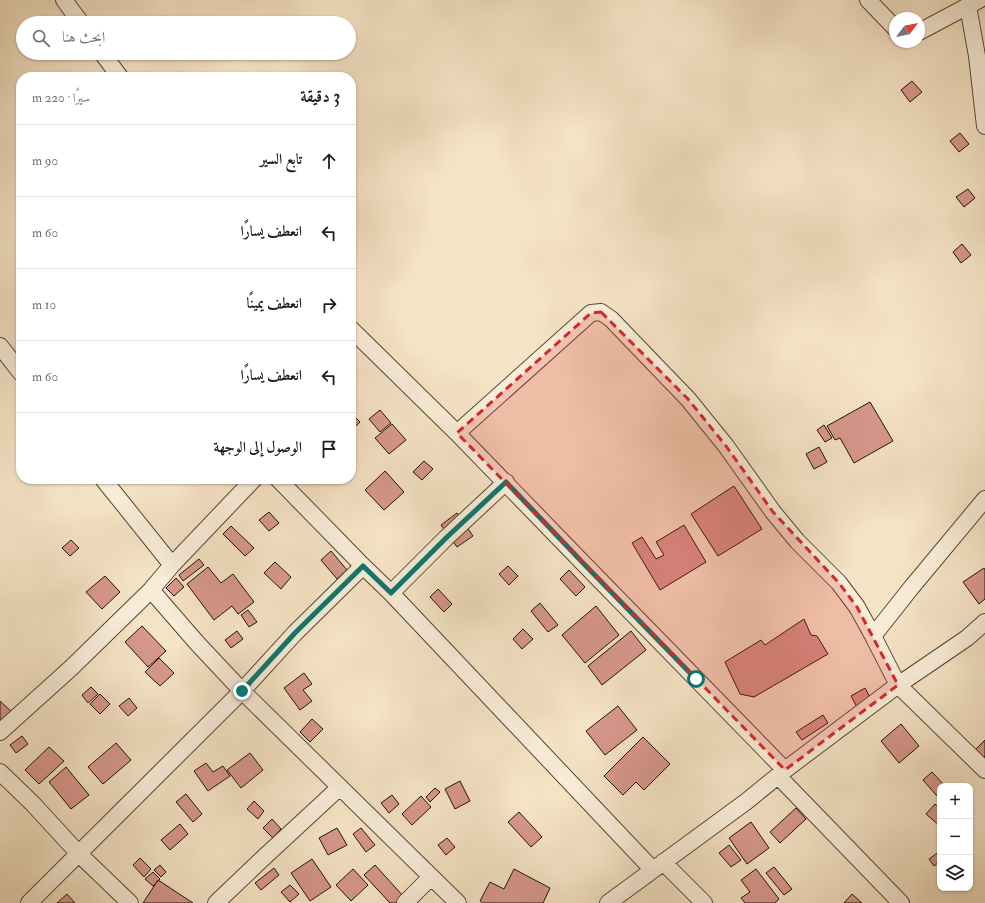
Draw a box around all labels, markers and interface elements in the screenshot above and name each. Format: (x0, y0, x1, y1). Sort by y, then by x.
north arrow (889, 12, 925, 48)
search box (16, 16, 356, 60)
icon: search (30, 27, 52, 49)
text: ابحث هنا (62, 28, 105, 47)
text: 3 دقيقة (300, 86, 340, 107)
text: سيرًا · 220 m (32, 90, 90, 106)
text: تابع السير (260, 150, 302, 169)
icon: ahead (318, 150, 340, 172)
text: 90 m (32, 153, 58, 169)
text: انعطف يسارًا (241, 222, 302, 241)
icon: left (318, 222, 340, 244)
text: 60 m (32, 225, 58, 241)
text: انعطف يمينًا (247, 294, 302, 313)
icon: right (318, 294, 340, 316)
text: 10 m (32, 297, 56, 313)
text: انعطف يسارًا (241, 366, 302, 385)
icon: left (318, 366, 340, 388)
text: 60 m (32, 369, 58, 385)
text: الوصول إلى الوجهة (214, 438, 302, 457)
icon: arrive (318, 438, 340, 460)
route start (687, 670, 705, 688)
route end (233, 682, 251, 700)
map controls (937, 783, 973, 891)
button: + (937, 783, 973, 819)
button: − (937, 819, 973, 855)
button: layers (937, 855, 973, 891)

